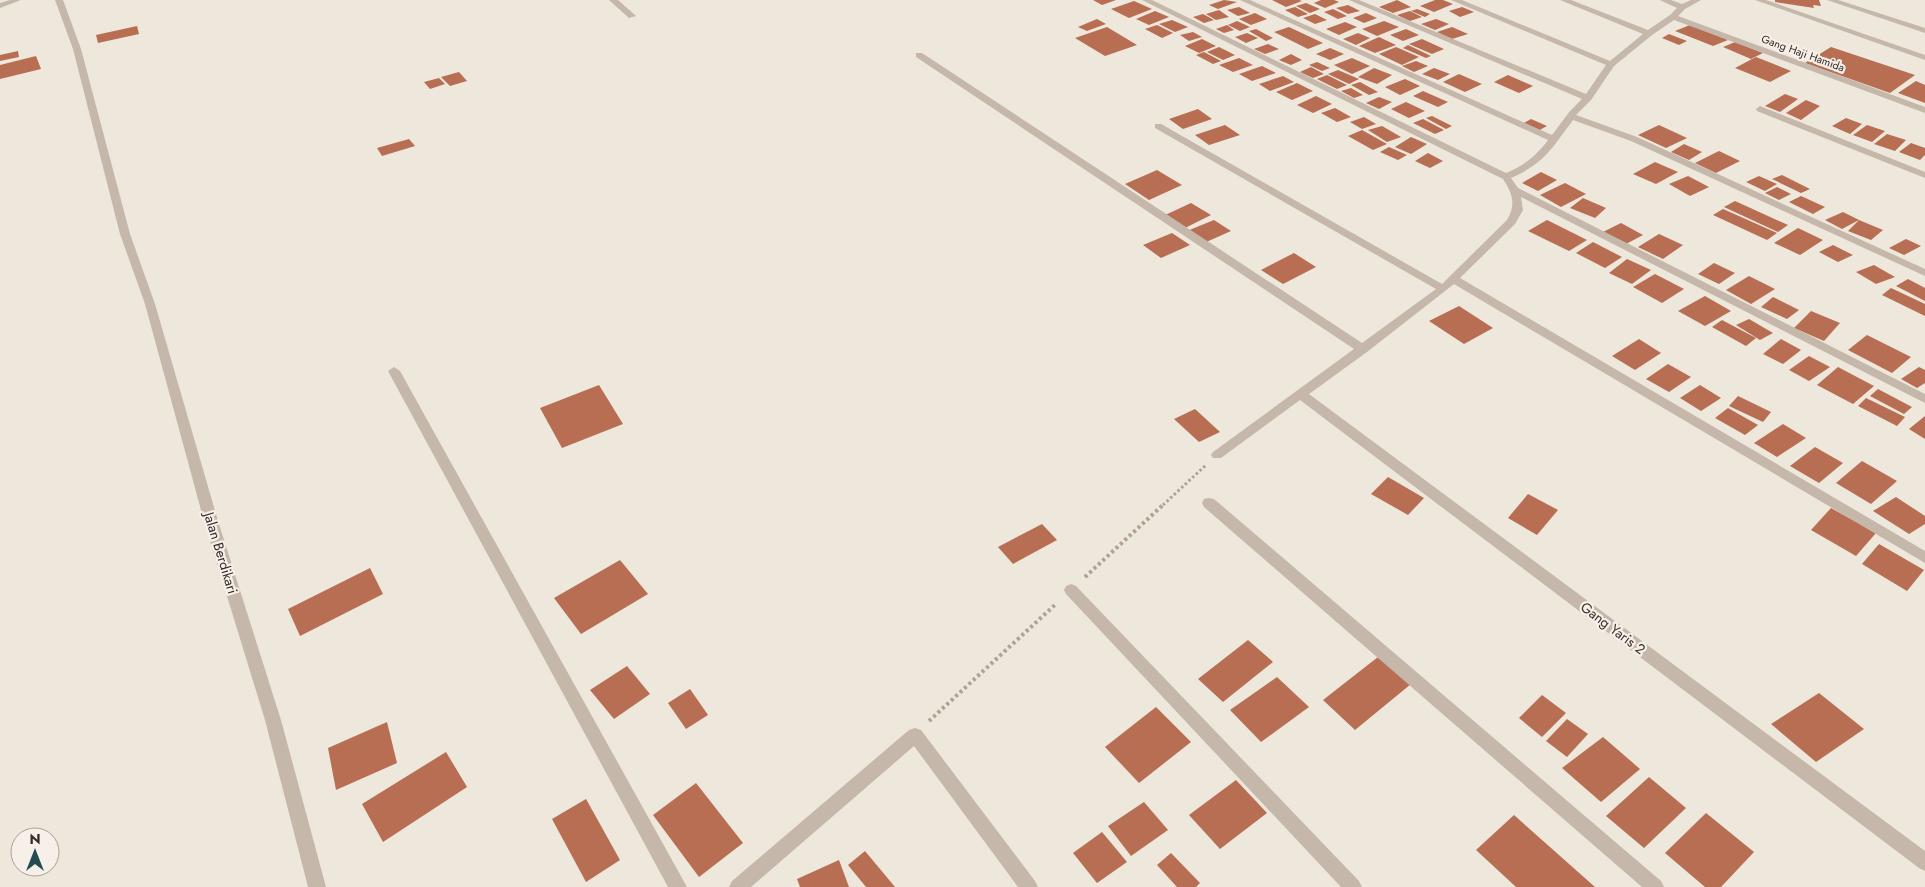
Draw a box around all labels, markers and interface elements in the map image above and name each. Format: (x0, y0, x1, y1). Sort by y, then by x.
street label: Gang Haji Hamida (1759, 31, 1847, 75)
street label: Jalan Berdikari (199, 508, 243, 596)
street label: Gang Yaris 2 (1576, 597, 1650, 659)
north arrow (10, 827, 60, 877)
text: N (29, 829, 41, 849)

